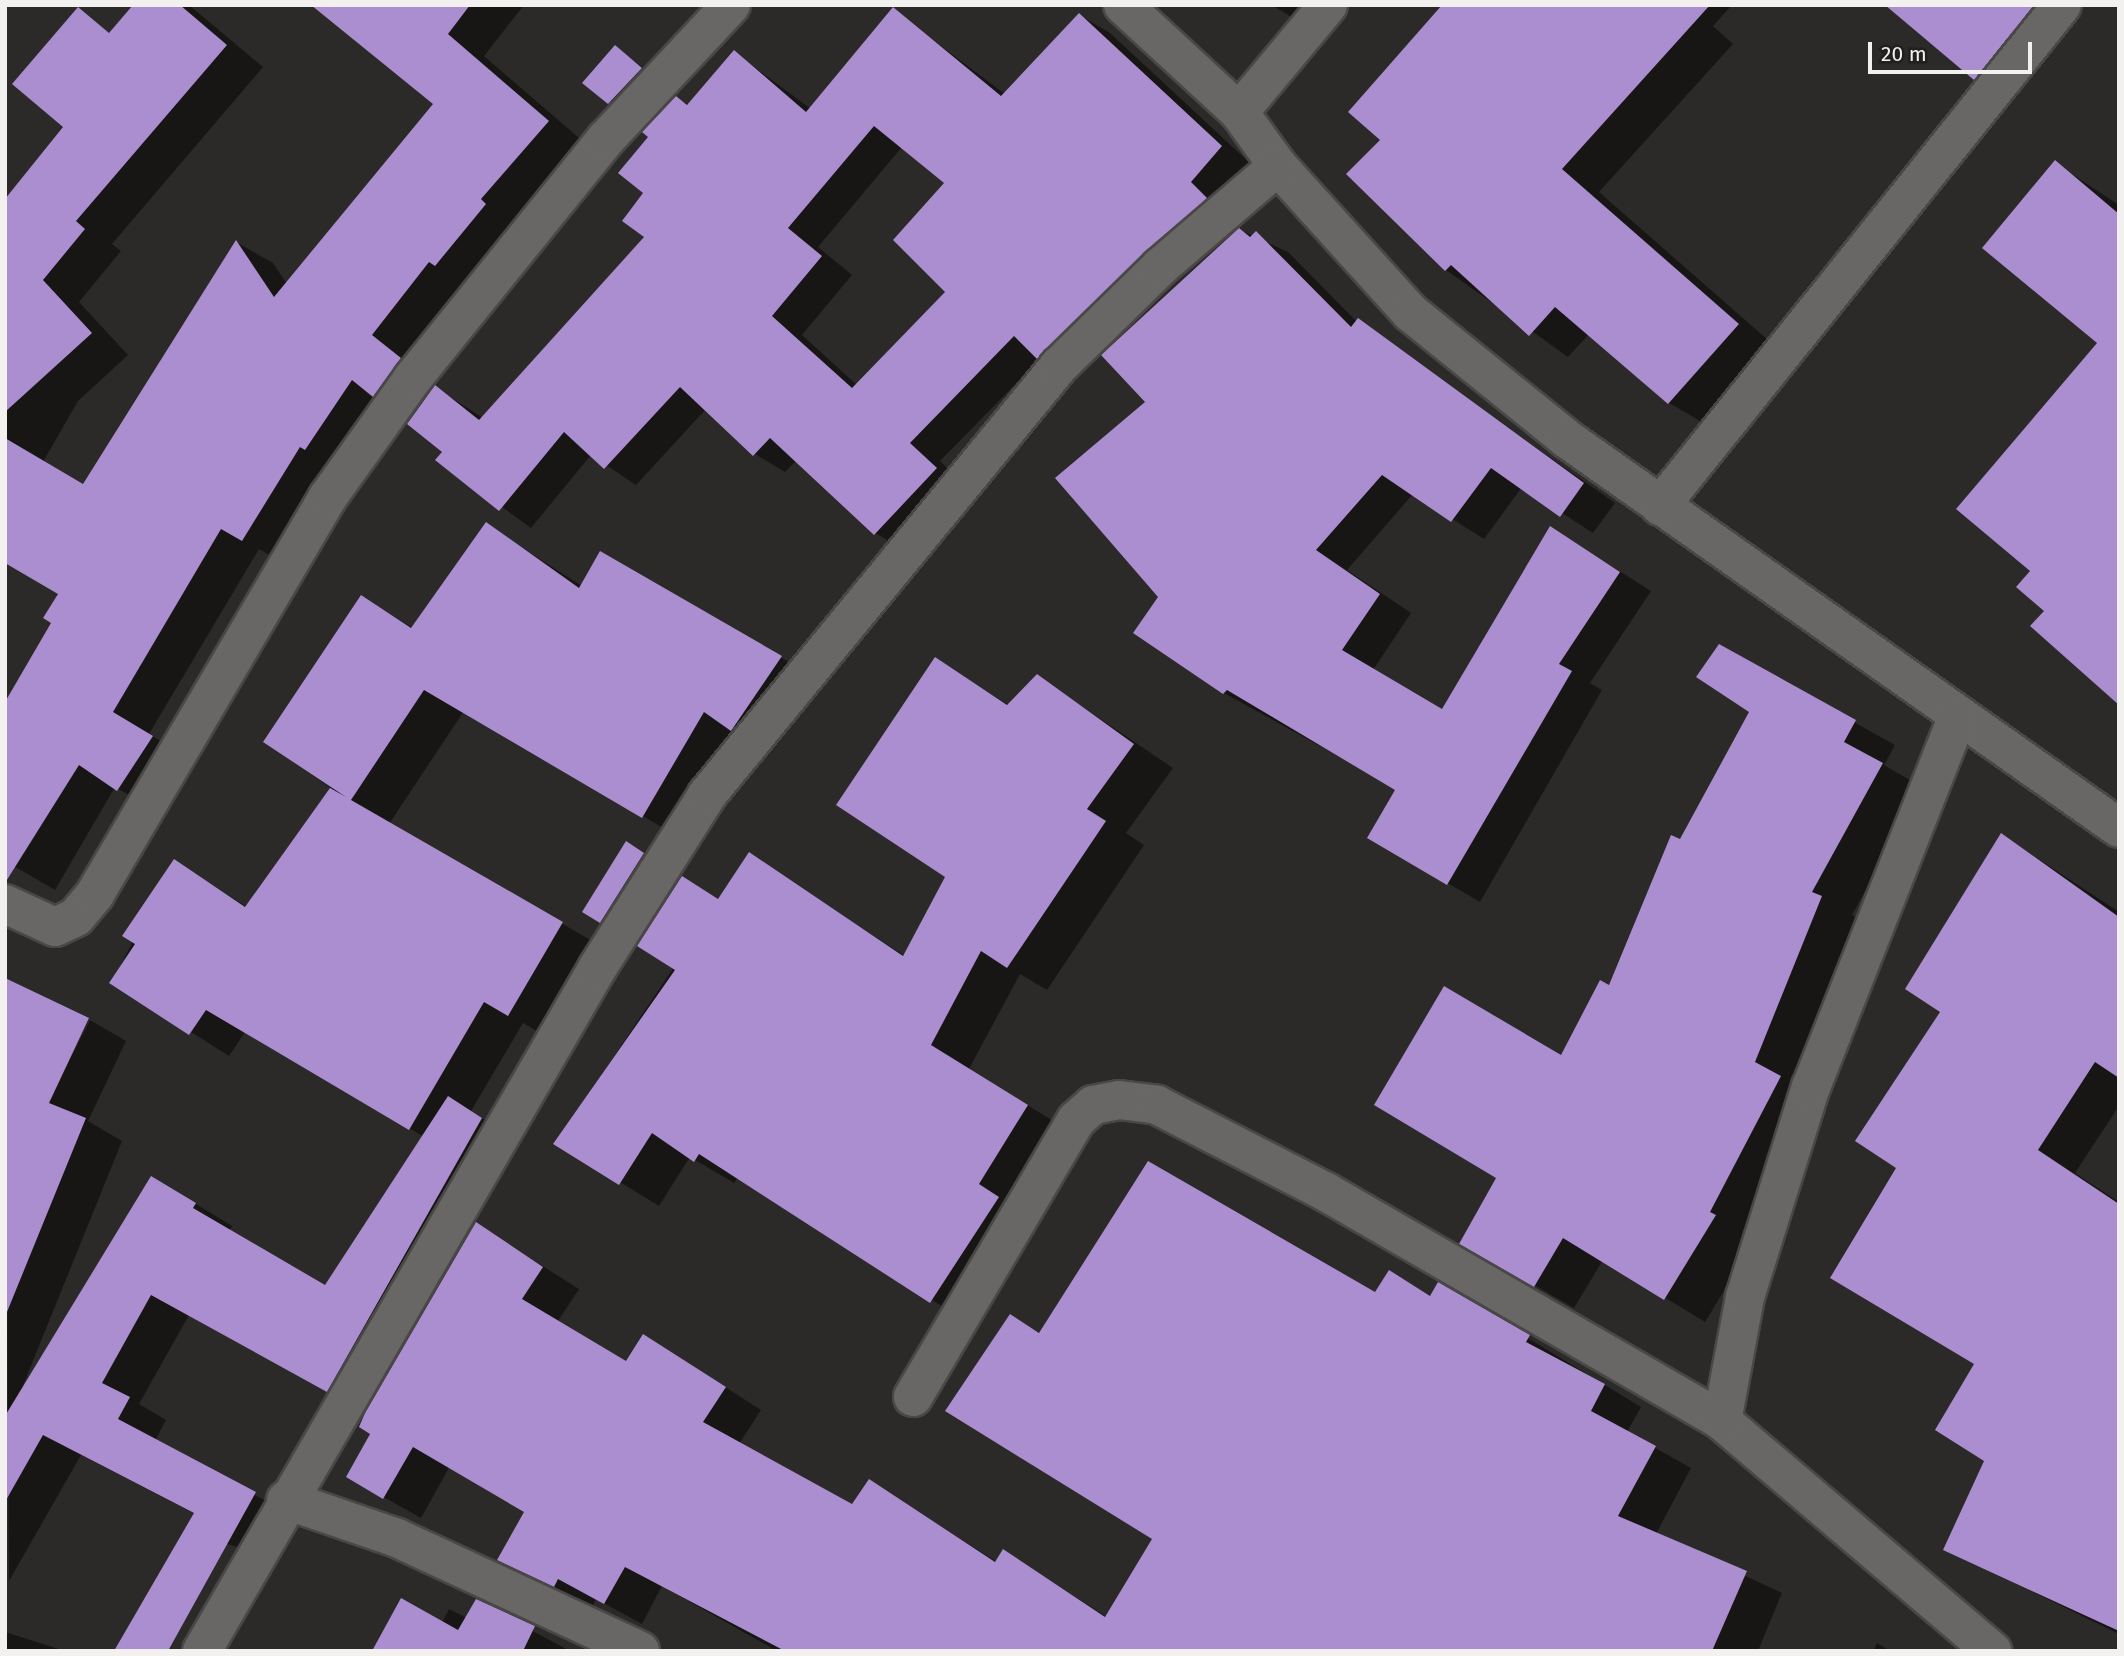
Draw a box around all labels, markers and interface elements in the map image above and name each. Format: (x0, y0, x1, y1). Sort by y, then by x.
scale bar (1872, 28, 2036, 72)
text: 20 m (1881, 41, 1927, 67)

